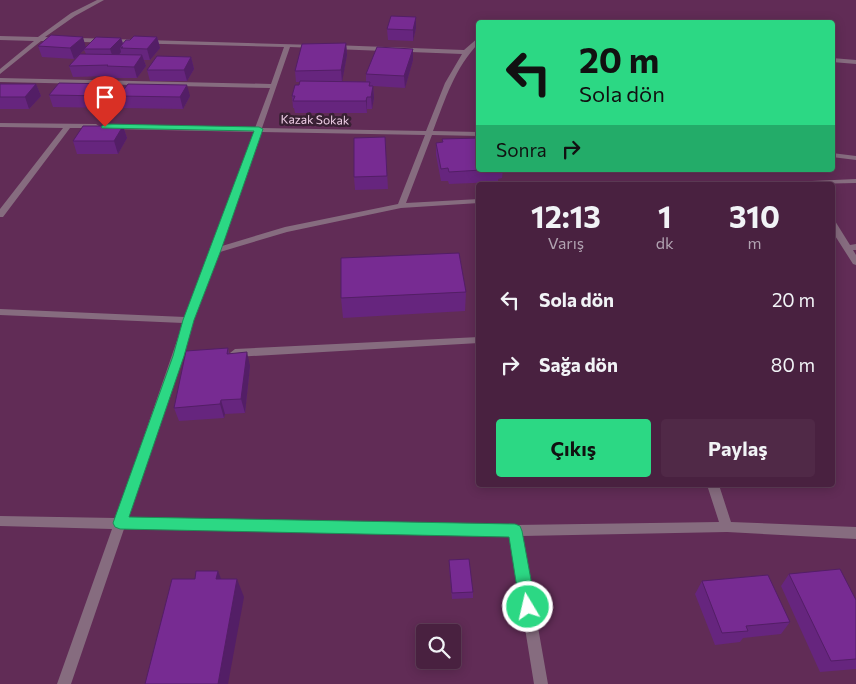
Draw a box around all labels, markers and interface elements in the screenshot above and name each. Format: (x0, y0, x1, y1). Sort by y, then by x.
text: 20 m (579, 37, 659, 80)
icon: left (496, 40, 561, 105)
pin (84, 76, 126, 127)
text: Sola dön (579, 80, 665, 107)
icon: arrive (91, 83, 119, 111)
street label: Kazak Sokak (280, 111, 350, 127)
icon: right (557, 135, 585, 163)
text: Sonra (496, 138, 547, 161)
text: 12:13 (531, 197, 601, 234)
text: 1 (658, 197, 672, 234)
text: 310 (729, 197, 780, 234)
text: Varış (548, 233, 584, 252)
text: dk (656, 233, 674, 252)
text: m (747, 233, 761, 252)
icon: left (496, 286, 524, 314)
text: Sola dön (539, 288, 614, 311)
text: 20 m (772, 288, 815, 311)
icon: right (496, 351, 524, 379)
text: Sağa dön (539, 353, 618, 376)
text: 80 m (771, 353, 815, 376)
button: Çıkış (496, 419, 651, 477)
button: Paylaş (661, 419, 815, 477)
position arrow (501, 580, 553, 632)
map controls (416, 624, 461, 669)
button: search (416, 624, 461, 669)

